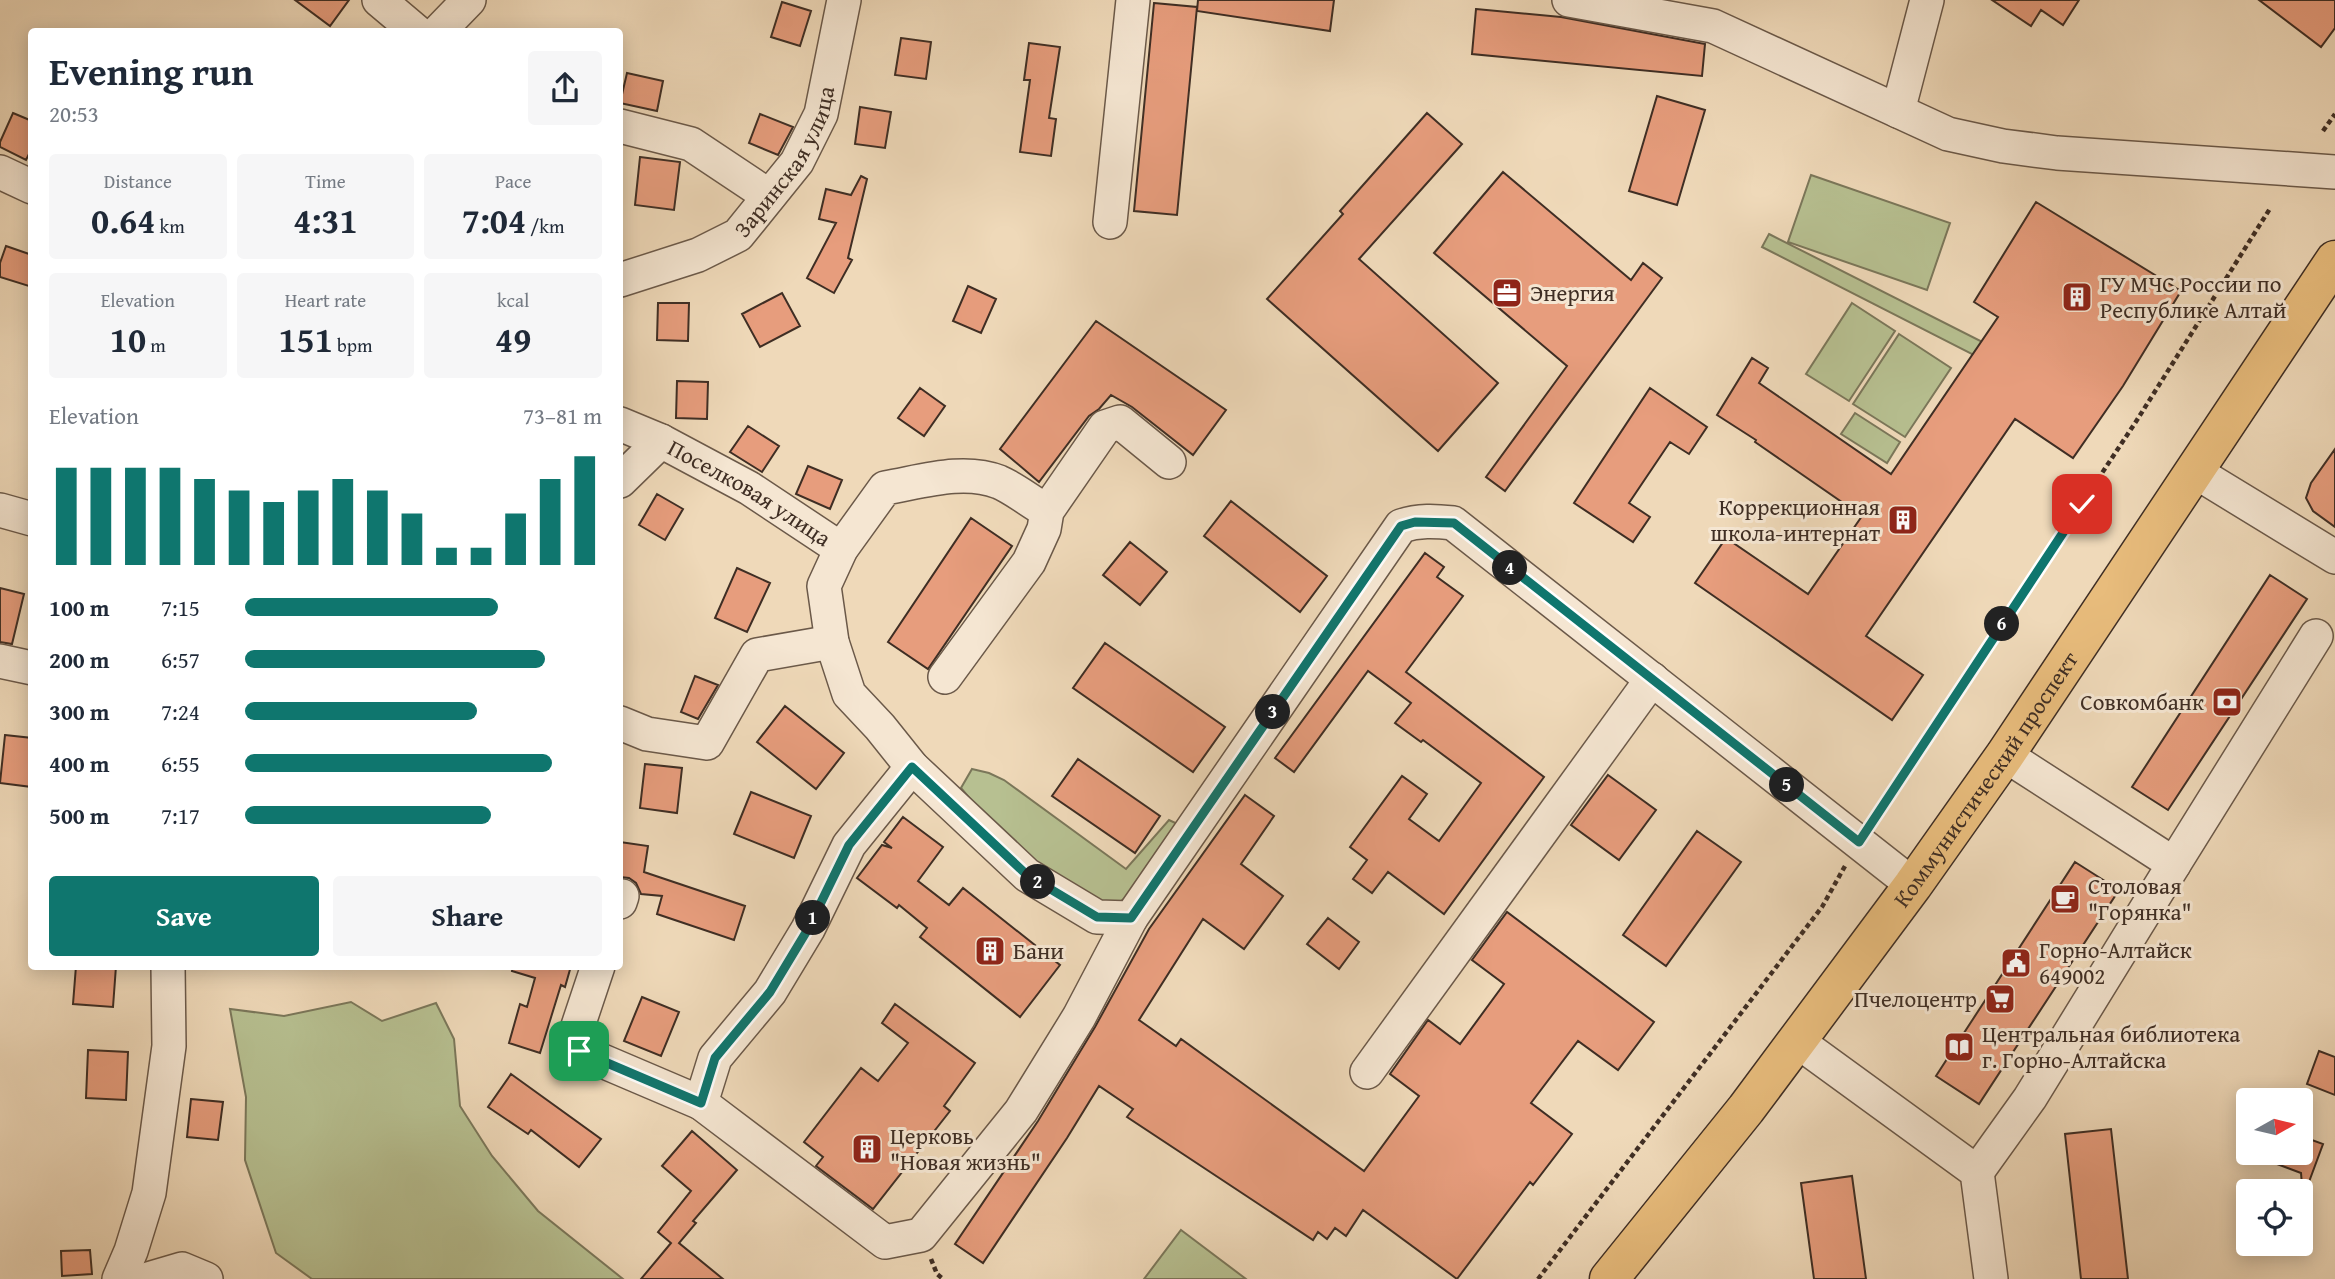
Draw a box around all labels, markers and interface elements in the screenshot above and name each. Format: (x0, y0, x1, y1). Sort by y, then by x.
text: Evening run (49, 43, 253, 99)
button: share (528, 51, 602, 125)
street label: Заринская улица (726, 83, 842, 244)
text: 20:53 (49, 97, 99, 130)
text: Distance (104, 167, 172, 195)
text: Time (305, 167, 346, 195)
text: Pace (495, 167, 531, 195)
text: 0.64 (91, 195, 155, 246)
text: 4:31 (293, 195, 358, 246)
text: 7:04 (462, 195, 526, 246)
text: km (155, 212, 185, 240)
text: /km (526, 212, 564, 240)
place label: ГУ МЧС России по Республике Алтай (2100, 267, 2287, 326)
office icon: Энергия (1490, 276, 1524, 310)
place label: Энергия (1530, 276, 1615, 309)
building icon: ГУ МЧС России по Республике Алтай (2060, 280, 2094, 314)
text: Elevation (101, 286, 175, 314)
text: Heart rate (285, 286, 366, 314)
text: kcal (497, 286, 529, 314)
text: 10 (110, 314, 146, 365)
text: 151 (278, 314, 333, 365)
text: 49 (495, 314, 531, 365)
text: m (146, 331, 166, 359)
text: bpm (333, 331, 373, 359)
text: Elevation (49, 399, 139, 432)
text: 73–81 m (523, 399, 602, 432)
street label: Поселковая улица (662, 431, 838, 554)
pin (2052, 474, 2112, 534)
icon: check (2063, 485, 2101, 523)
place label: Коррекционная школа-интернат (1711, 490, 1880, 549)
building icon: Коррекционная школа-интернат (1886, 503, 1920, 537)
pin: 4 (1492, 550, 1528, 586)
text: 4 (1505, 553, 1514, 581)
text: 100 m (49, 591, 110, 624)
text: 7:15 (161, 591, 200, 624)
pin: 6 (1984, 606, 2020, 642)
text: 6 (1997, 609, 2006, 637)
text: 200 m (49, 643, 110, 676)
text: 6:57 (161, 643, 200, 676)
street label: Коммунистический проспект (1885, 645, 2086, 914)
place label: Совкомбанк (2080, 685, 2204, 718)
bank icon: Совкомбанк (2210, 685, 2244, 719)
pin: 3 (1256, 694, 1290, 730)
text: 300 m (49, 695, 110, 728)
text: 7:24 (161, 695, 200, 728)
text: 3 (1268, 697, 1277, 725)
text: 400 m (49, 747, 110, 780)
text: 6:55 (161, 747, 200, 780)
pin: 5 (1770, 768, 1804, 802)
text: 5 (1782, 770, 1791, 798)
text: 500 m (49, 799, 110, 832)
text: 7:17 (161, 799, 200, 832)
pin: 2 (1020, 864, 1056, 900)
text: 2 (1033, 867, 1042, 895)
place label: Столовая "Горянка" (2088, 869, 2192, 928)
button: Save (49, 876, 319, 956)
button: Share (333, 876, 602, 956)
cafe icon: Столовая "Горянка" (2048, 882, 2082, 916)
pin: 1 (796, 900, 830, 936)
text: 1 (808, 903, 817, 931)
place label: Горно-Алтайск 649002 (2039, 933, 2192, 992)
building icon: Бани (973, 934, 1007, 968)
place label: Бани (1013, 934, 1064, 967)
public building icon: Горно-Алтайск 649002 (1999, 946, 2033, 980)
place label: Пчелоцентр (1854, 982, 1977, 1015)
supermarket icon: Пчелоцентр (1983, 982, 2017, 1016)
place label: Центральная библиотека г. Горно-Алтайска (1982, 1017, 2240, 1076)
pin (549, 1021, 609, 1081)
library icon: Центральная библиотека г. Горно-Алтайска (1942, 1030, 1976, 1064)
icon: arrive (560, 1032, 598, 1070)
north arrow (2236, 1088, 2314, 1166)
map controls (2236, 1088, 2313, 1256)
place label: Церковь "Новая жизнь" (890, 1119, 1041, 1178)
building icon: Церковь "Новая жизнь" (850, 1132, 884, 1166)
button: locate (2236, 1179, 2313, 1256)

